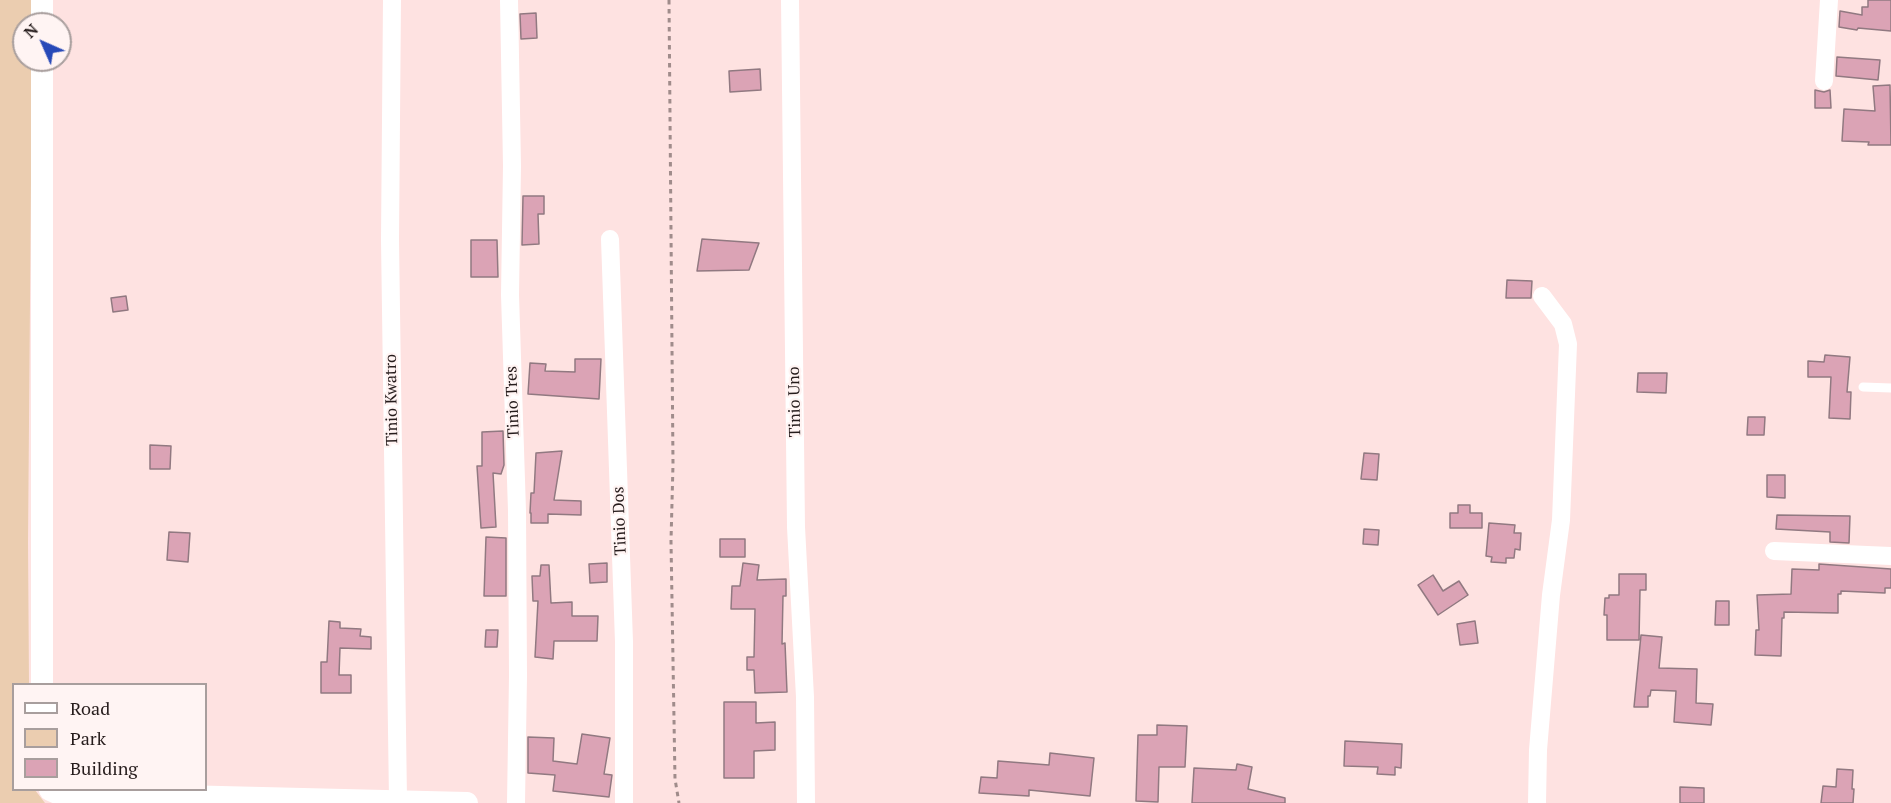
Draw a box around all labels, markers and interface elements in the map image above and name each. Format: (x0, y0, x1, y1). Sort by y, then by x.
north arrow (12, 12, 72, 72)
text: N (19, 19, 43, 43)
street label: Tinio Kwatro (382, 354, 402, 446)
street label: Tinio Tres (502, 366, 524, 438)
street label: Tinio Uno (785, 366, 805, 438)
street label: Tinio Dos (609, 486, 631, 556)
legend (12, 683, 207, 791)
text: Road (70, 696, 110, 720)
text: Park (70, 726, 106, 750)
text: Building (70, 756, 138, 780)

